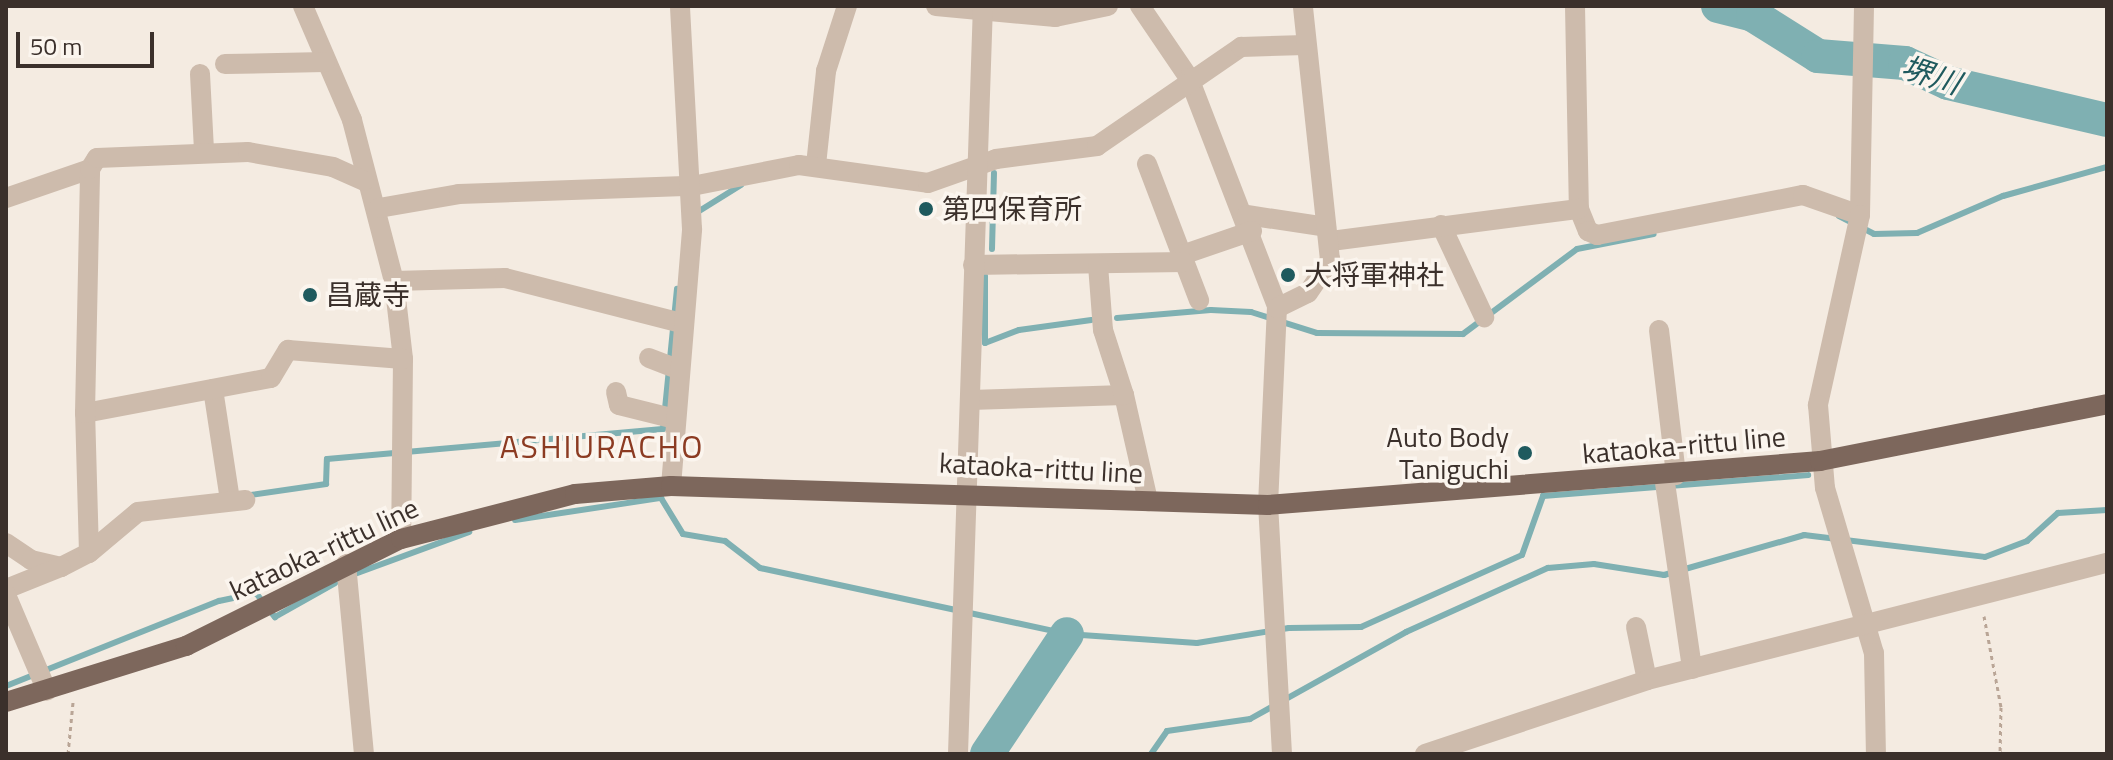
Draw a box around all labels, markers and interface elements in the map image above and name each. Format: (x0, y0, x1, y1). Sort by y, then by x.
scale bar (20, 16, 158, 66)
text: 50 m (30, 28, 82, 64)
water label: 堺川 (1897, 49, 1965, 101)
place label: 第四保育所 (942, 192, 1082, 226)
marker: 第四保育所 (917, 200, 935, 218)
place label: 大将軍神社 (1304, 258, 1444, 292)
marker: 大将軍神社 (1279, 266, 1297, 284)
place label: 昌蔵寺 (326, 278, 410, 312)
marker: 昌蔵寺 (301, 286, 319, 304)
street label: kataoka-rittu line (1581, 419, 1787, 471)
place label: Auto Body Taniguchi (1386, 420, 1509, 486)
district label: ASHIURACHO (500, 427, 704, 465)
marker: Auto Body Taniguchi (1516, 444, 1534, 462)
street label: kataoka-rittu line (938, 446, 1144, 490)
street label: kataoka-rittu line (225, 491, 423, 607)

